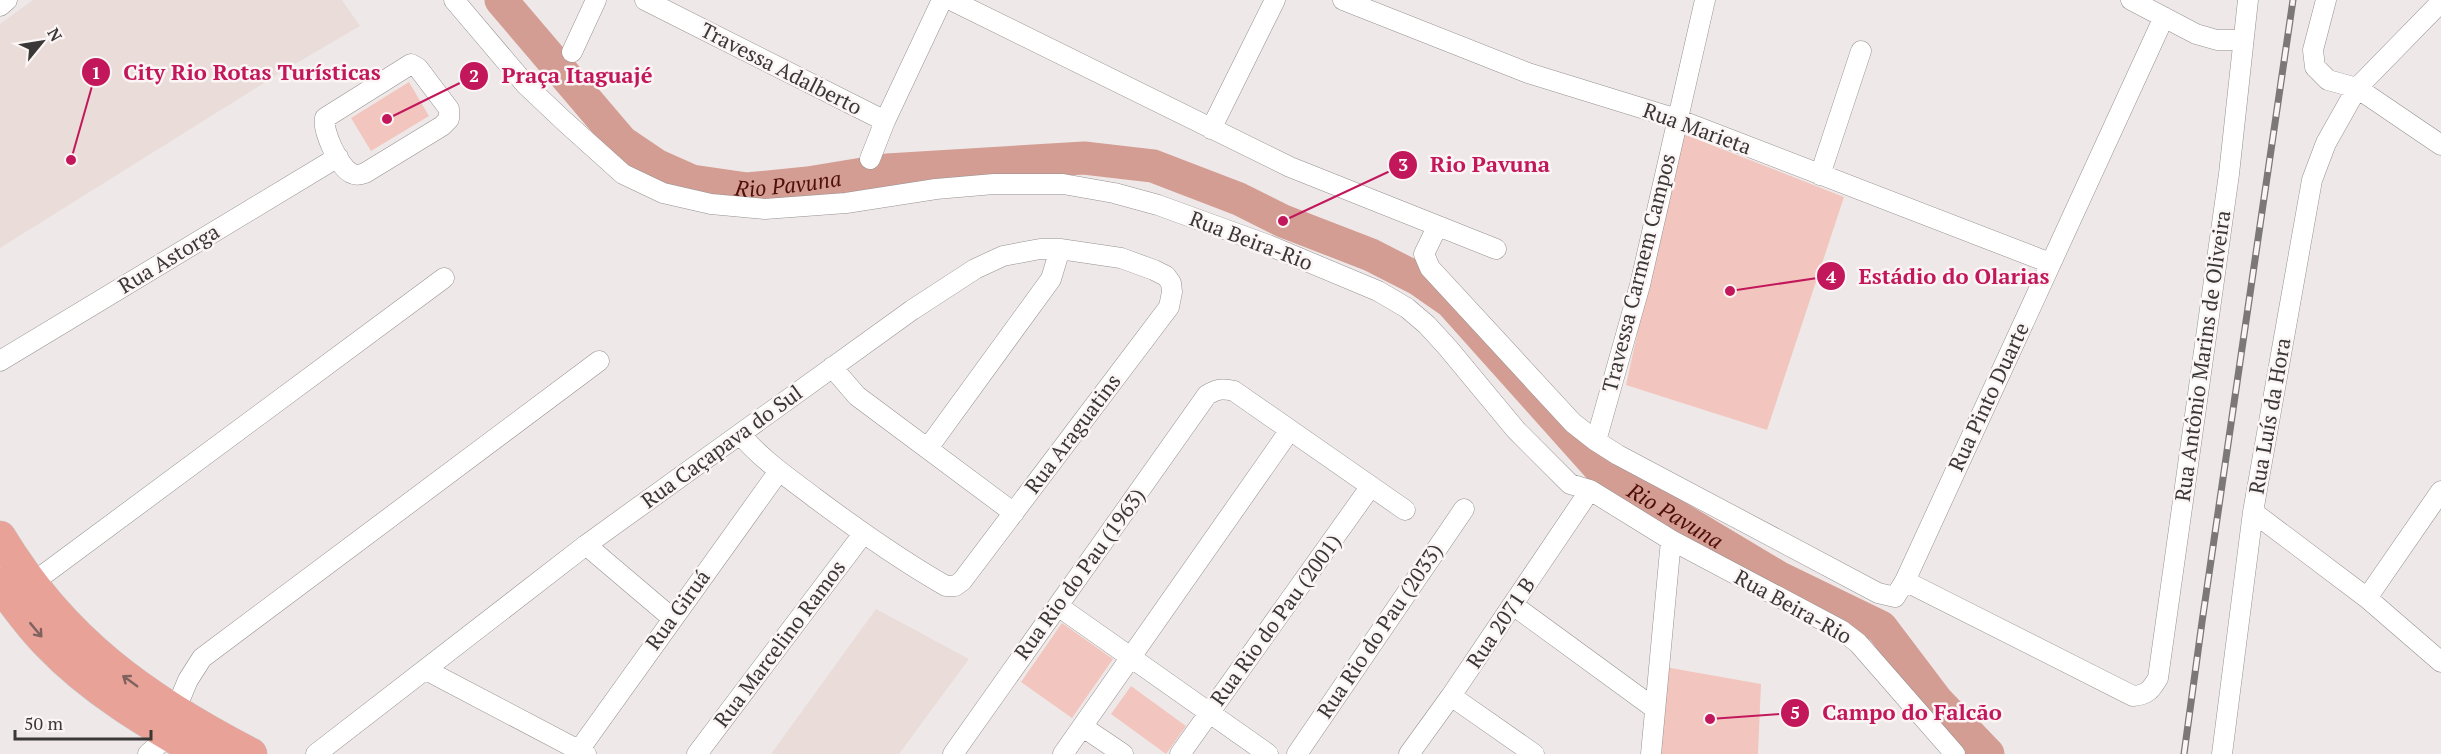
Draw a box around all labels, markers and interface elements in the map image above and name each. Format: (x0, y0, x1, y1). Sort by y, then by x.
north arrow (12, 12, 72, 72)
street label: Travessa Adalberto (696, 15, 867, 121)
text: N (42, 24, 68, 45)
callout: City Rio Rotas Turísticas (81, 52, 393, 92)
callout: Praça Itaguajé (459, 56, 664, 96)
text: City Rio Rotas Turísticas (123, 57, 381, 86)
text: 1 (91, 60, 101, 84)
text: Praça Itaguajé (502, 60, 653, 89)
text: 2 (469, 63, 479, 87)
street label: Rua Marieta (1639, 96, 1756, 161)
callout: Rio Pavuna (1388, 145, 1562, 185)
text: Rio Pavuna (1430, 149, 1550, 178)
street label: Travessa Carmem Campos (1595, 151, 1681, 395)
text: 3 (1398, 152, 1408, 176)
water label: Rio Pavuna (732, 163, 843, 203)
street label: Rua Beira-Rio (1186, 204, 1317, 276)
street label: Rua Antônio Marins de Oliveira (2168, 208, 2236, 503)
street label: Rua Astorga (113, 217, 225, 299)
callout: Estádio do Olarias (1816, 256, 2061, 296)
text: Estádio do Olarias (1858, 261, 2050, 290)
text: 4 (1826, 264, 1837, 288)
street label: Rua Pinto Duarte (1941, 318, 2035, 475)
street label: Rua Luís da Hora (2241, 335, 2297, 496)
street label: Rua Araguatins (1018, 368, 1126, 499)
street label: Rua Caçapava do Sul (635, 378, 808, 514)
water label: Rio Pavuna (1622, 475, 1729, 555)
street label: Rua Rio do Pau (1963) (1008, 482, 1151, 665)
street label: Rua Rio do Pau (2001) (1204, 528, 1347, 711)
street label: Rua Rio do Pau (2033) (1310, 537, 1448, 723)
street label: Rua Marcelino Ramos (707, 554, 851, 733)
street label: Rua Beira-Rio (1730, 562, 1857, 650)
street label: Rua Giruá (639, 563, 716, 655)
street label: Rua 2071 B (1460, 572, 1541, 673)
one-way arrow (29, 622, 43, 637)
one-way arrow (122, 674, 138, 687)
callout: Campo do Falcão (1780, 693, 2014, 733)
text: Campo do Falcão (1822, 697, 2002, 726)
text: 5 (1790, 700, 1800, 724)
scale bar (15, 703, 152, 741)
text: 50 m (24, 711, 64, 735)

